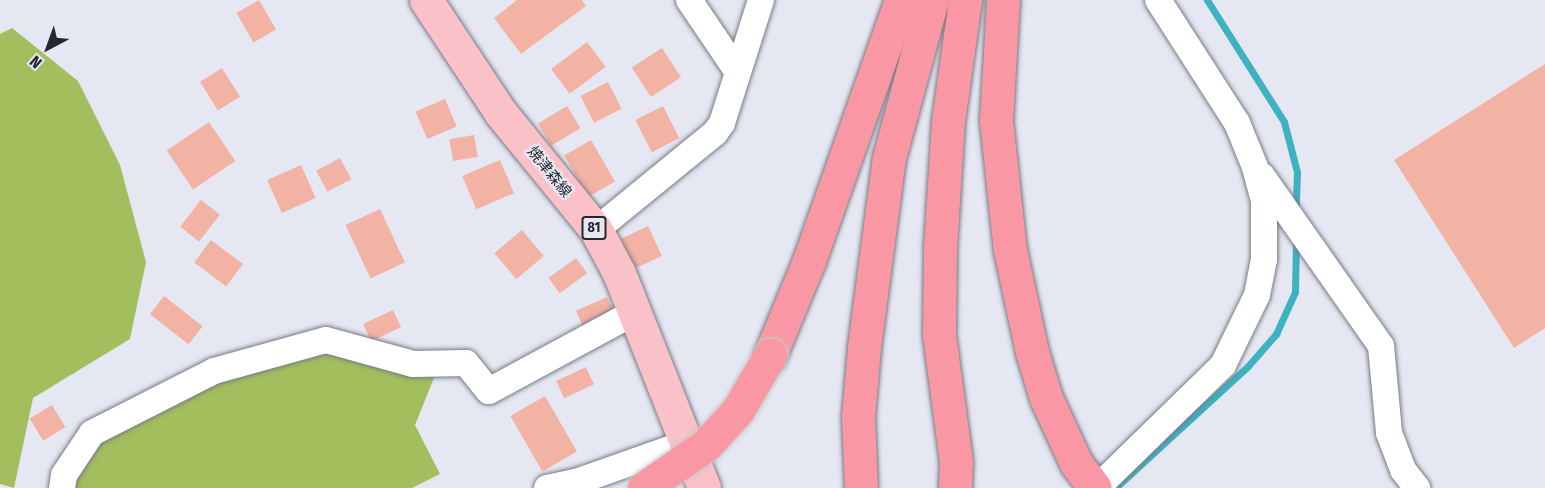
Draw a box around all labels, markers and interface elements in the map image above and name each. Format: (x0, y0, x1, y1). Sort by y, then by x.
north arrow (18, 18, 78, 78)
text: N (26, 52, 46, 72)
street label: 焼津森線 (523, 143, 575, 201)
road number: 81 (580, 217, 608, 239)

